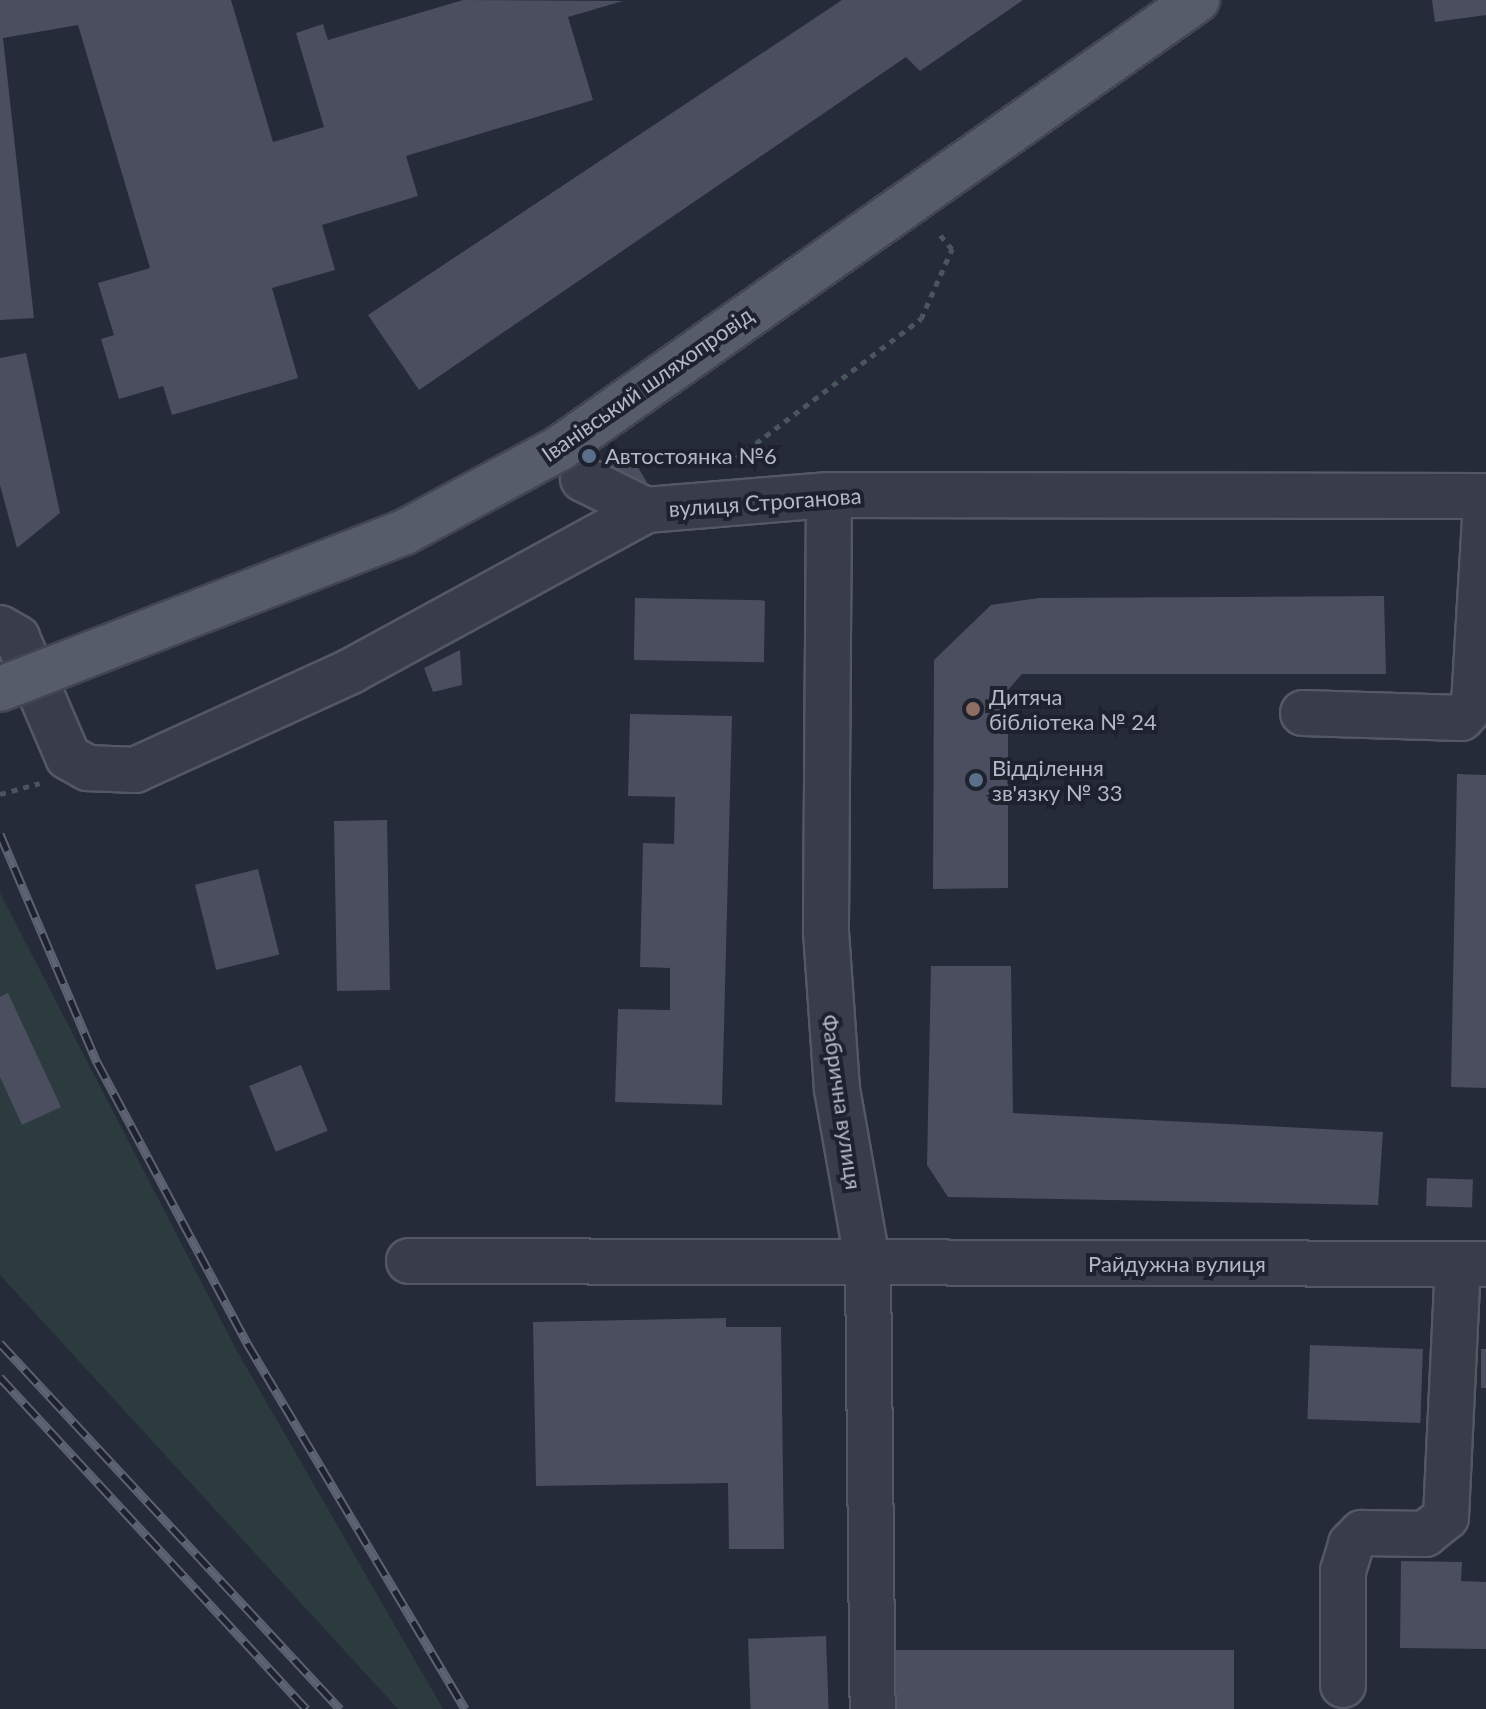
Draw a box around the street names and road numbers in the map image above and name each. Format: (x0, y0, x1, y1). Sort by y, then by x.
street label: Іванівський шляхопровід (536, 301, 758, 467)
street label: вулиця Строганова (668, 482, 862, 522)
street label: Фабрична вулиця (817, 1013, 867, 1191)
street label: Райдужна вулиця (1088, 1251, 1266, 1277)

